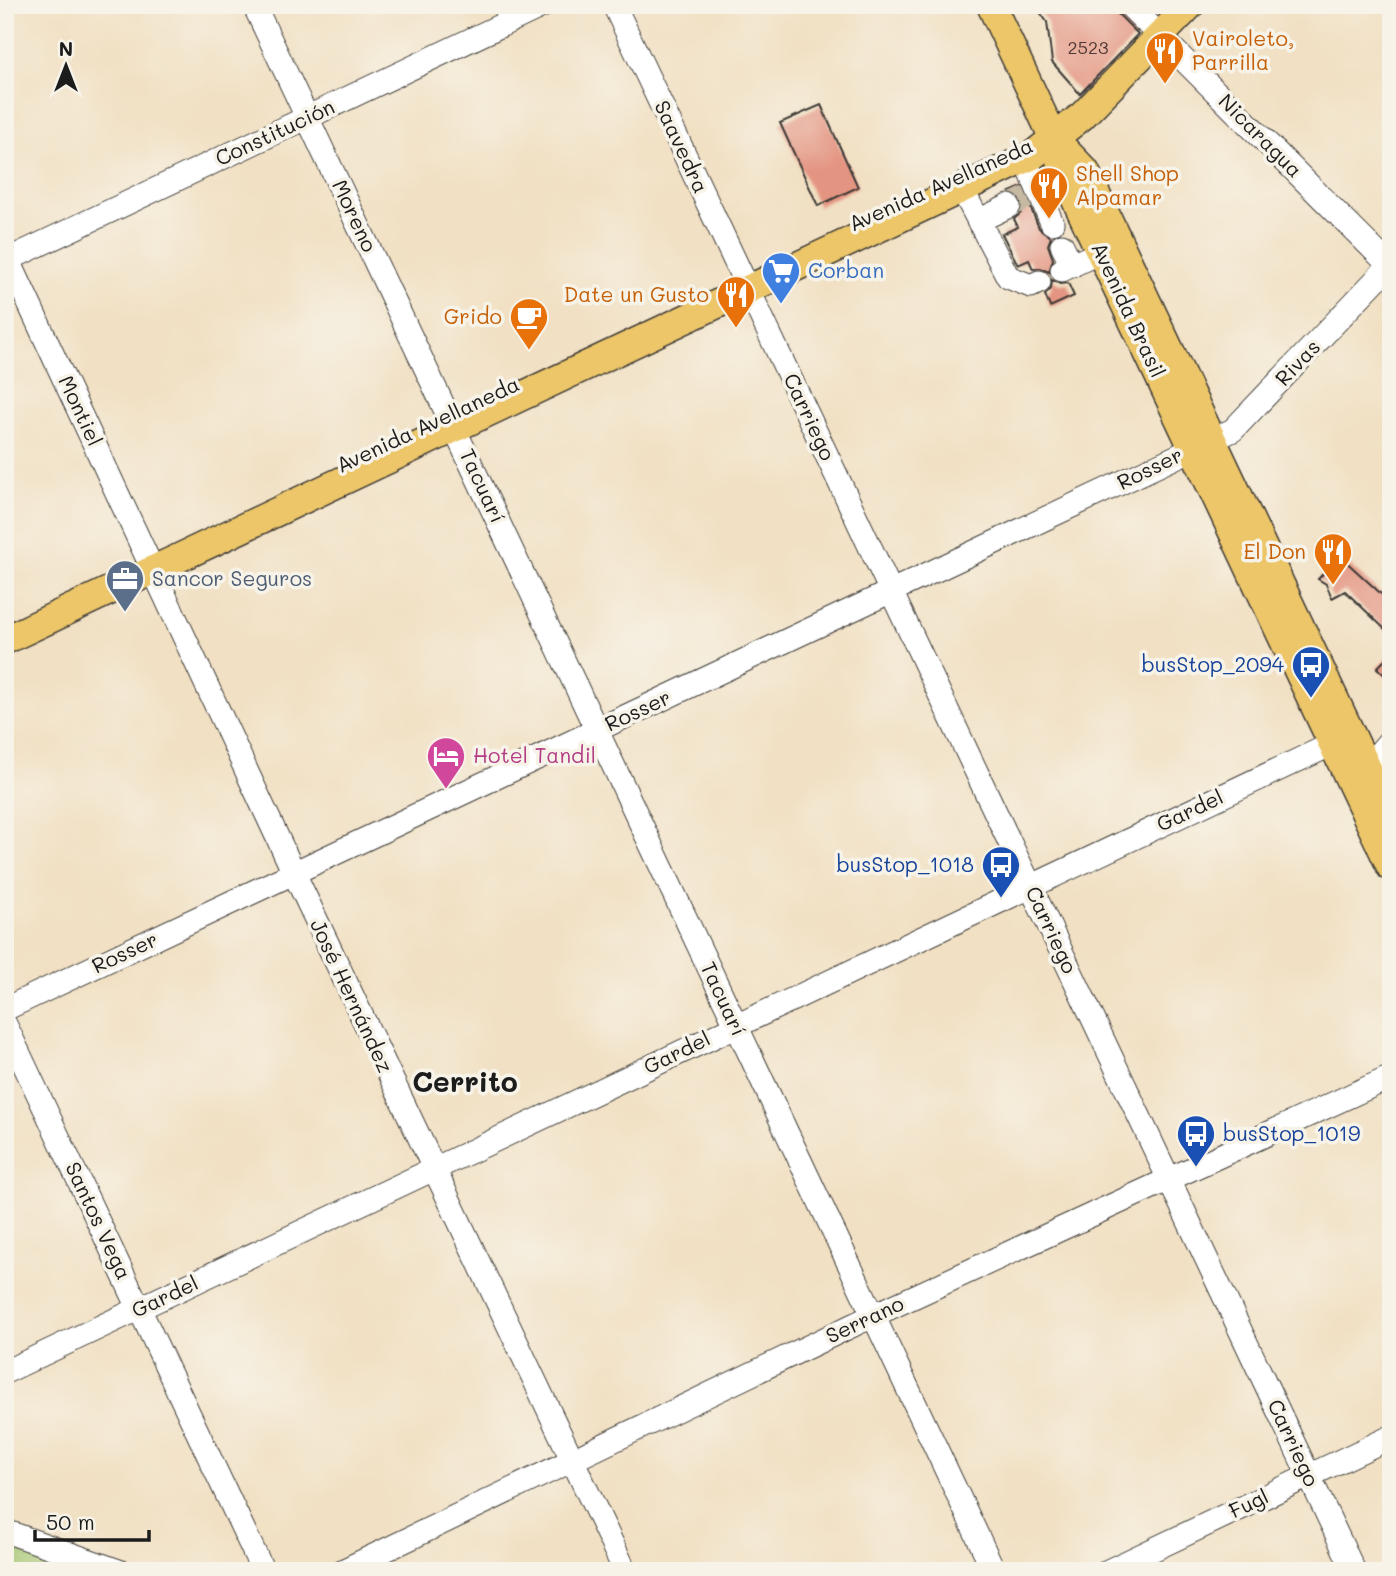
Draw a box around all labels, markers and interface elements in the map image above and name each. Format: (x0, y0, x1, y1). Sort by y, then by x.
place label: Vairoleto, Parrilla (1192, 24, 1294, 75)
restaurant icon: Vairoleto, Parrilla (1144, 30, 1186, 85)
north arrow (32, 32, 102, 102)
house number: 2523 (1067, 35, 1109, 59)
text: N (59, 36, 73, 61)
street label: Nicaragua (1213, 87, 1309, 183)
street label: Constitución (210, 92, 338, 171)
street label: Saavedra (649, 96, 716, 197)
street label: Avenida Avellaneda (844, 131, 1037, 236)
place label: Shell Shop Alpamar (1076, 159, 1179, 210)
restaurant icon: Shell Shop Alpamar (1028, 165, 1070, 220)
street label: Moreno (327, 175, 384, 256)
street label: Avenida Brasil (1086, 237, 1173, 381)
supermarket icon: Corban (760, 250, 802, 305)
place label: Corban (808, 256, 884, 283)
restaurant icon: Date un Gusto (715, 274, 757, 329)
place label: Date un Gusto (564, 280, 709, 307)
cafe icon: Grido (508, 296, 550, 351)
place label: Grido (444, 302, 502, 329)
street label: Rivas (1269, 333, 1325, 391)
street label: Carriego (778, 368, 842, 464)
street label: Avenida Avellaneda (332, 369, 523, 478)
street label: Montiel (53, 371, 109, 450)
street label: Rosser (1112, 440, 1187, 495)
street label: Tacuarí (454, 444, 512, 527)
restaurant icon: El Don (1312, 531, 1354, 586)
place label: El Don (1243, 537, 1306, 564)
office icon: Sancor Seguros (104, 558, 146, 613)
place label: Sancor Seguros (152, 564, 312, 591)
bus stop icon: busStop_2094 (1290, 644, 1332, 699)
place label: busStop_2094 (1141, 650, 1285, 677)
street label: Rosser (600, 683, 675, 737)
hotel icon: Hotel Tandil (425, 735, 467, 790)
place label: Hotel Tandil (473, 741, 596, 768)
street label: Gardel (1152, 782, 1227, 837)
bus stop icon: busStop_1018 (980, 844, 1022, 899)
place label: busStop_1018 (836, 850, 974, 877)
street label: Carriego (1020, 881, 1084, 977)
street label: José Hernández (305, 914, 400, 1077)
street label: Rosser (87, 925, 162, 979)
street label: Tacuarí (695, 957, 753, 1040)
street label: Gardel (639, 1024, 714, 1079)
district label: Cerrito (412, 1063, 518, 1099)
bus stop icon: busStop_1019 (1175, 1113, 1217, 1168)
place label: busStop_1019 (1223, 1119, 1360, 1146)
street label: Santos Vega (60, 1157, 138, 1284)
street label: Gardel (127, 1268, 202, 1323)
street label: Serrano (821, 1289, 908, 1348)
street label: Carriego (1262, 1394, 1326, 1490)
street label: Fugl (1224, 1482, 1273, 1523)
scale bar (35, 1499, 149, 1543)
text: 50 m (46, 1508, 95, 1535)

